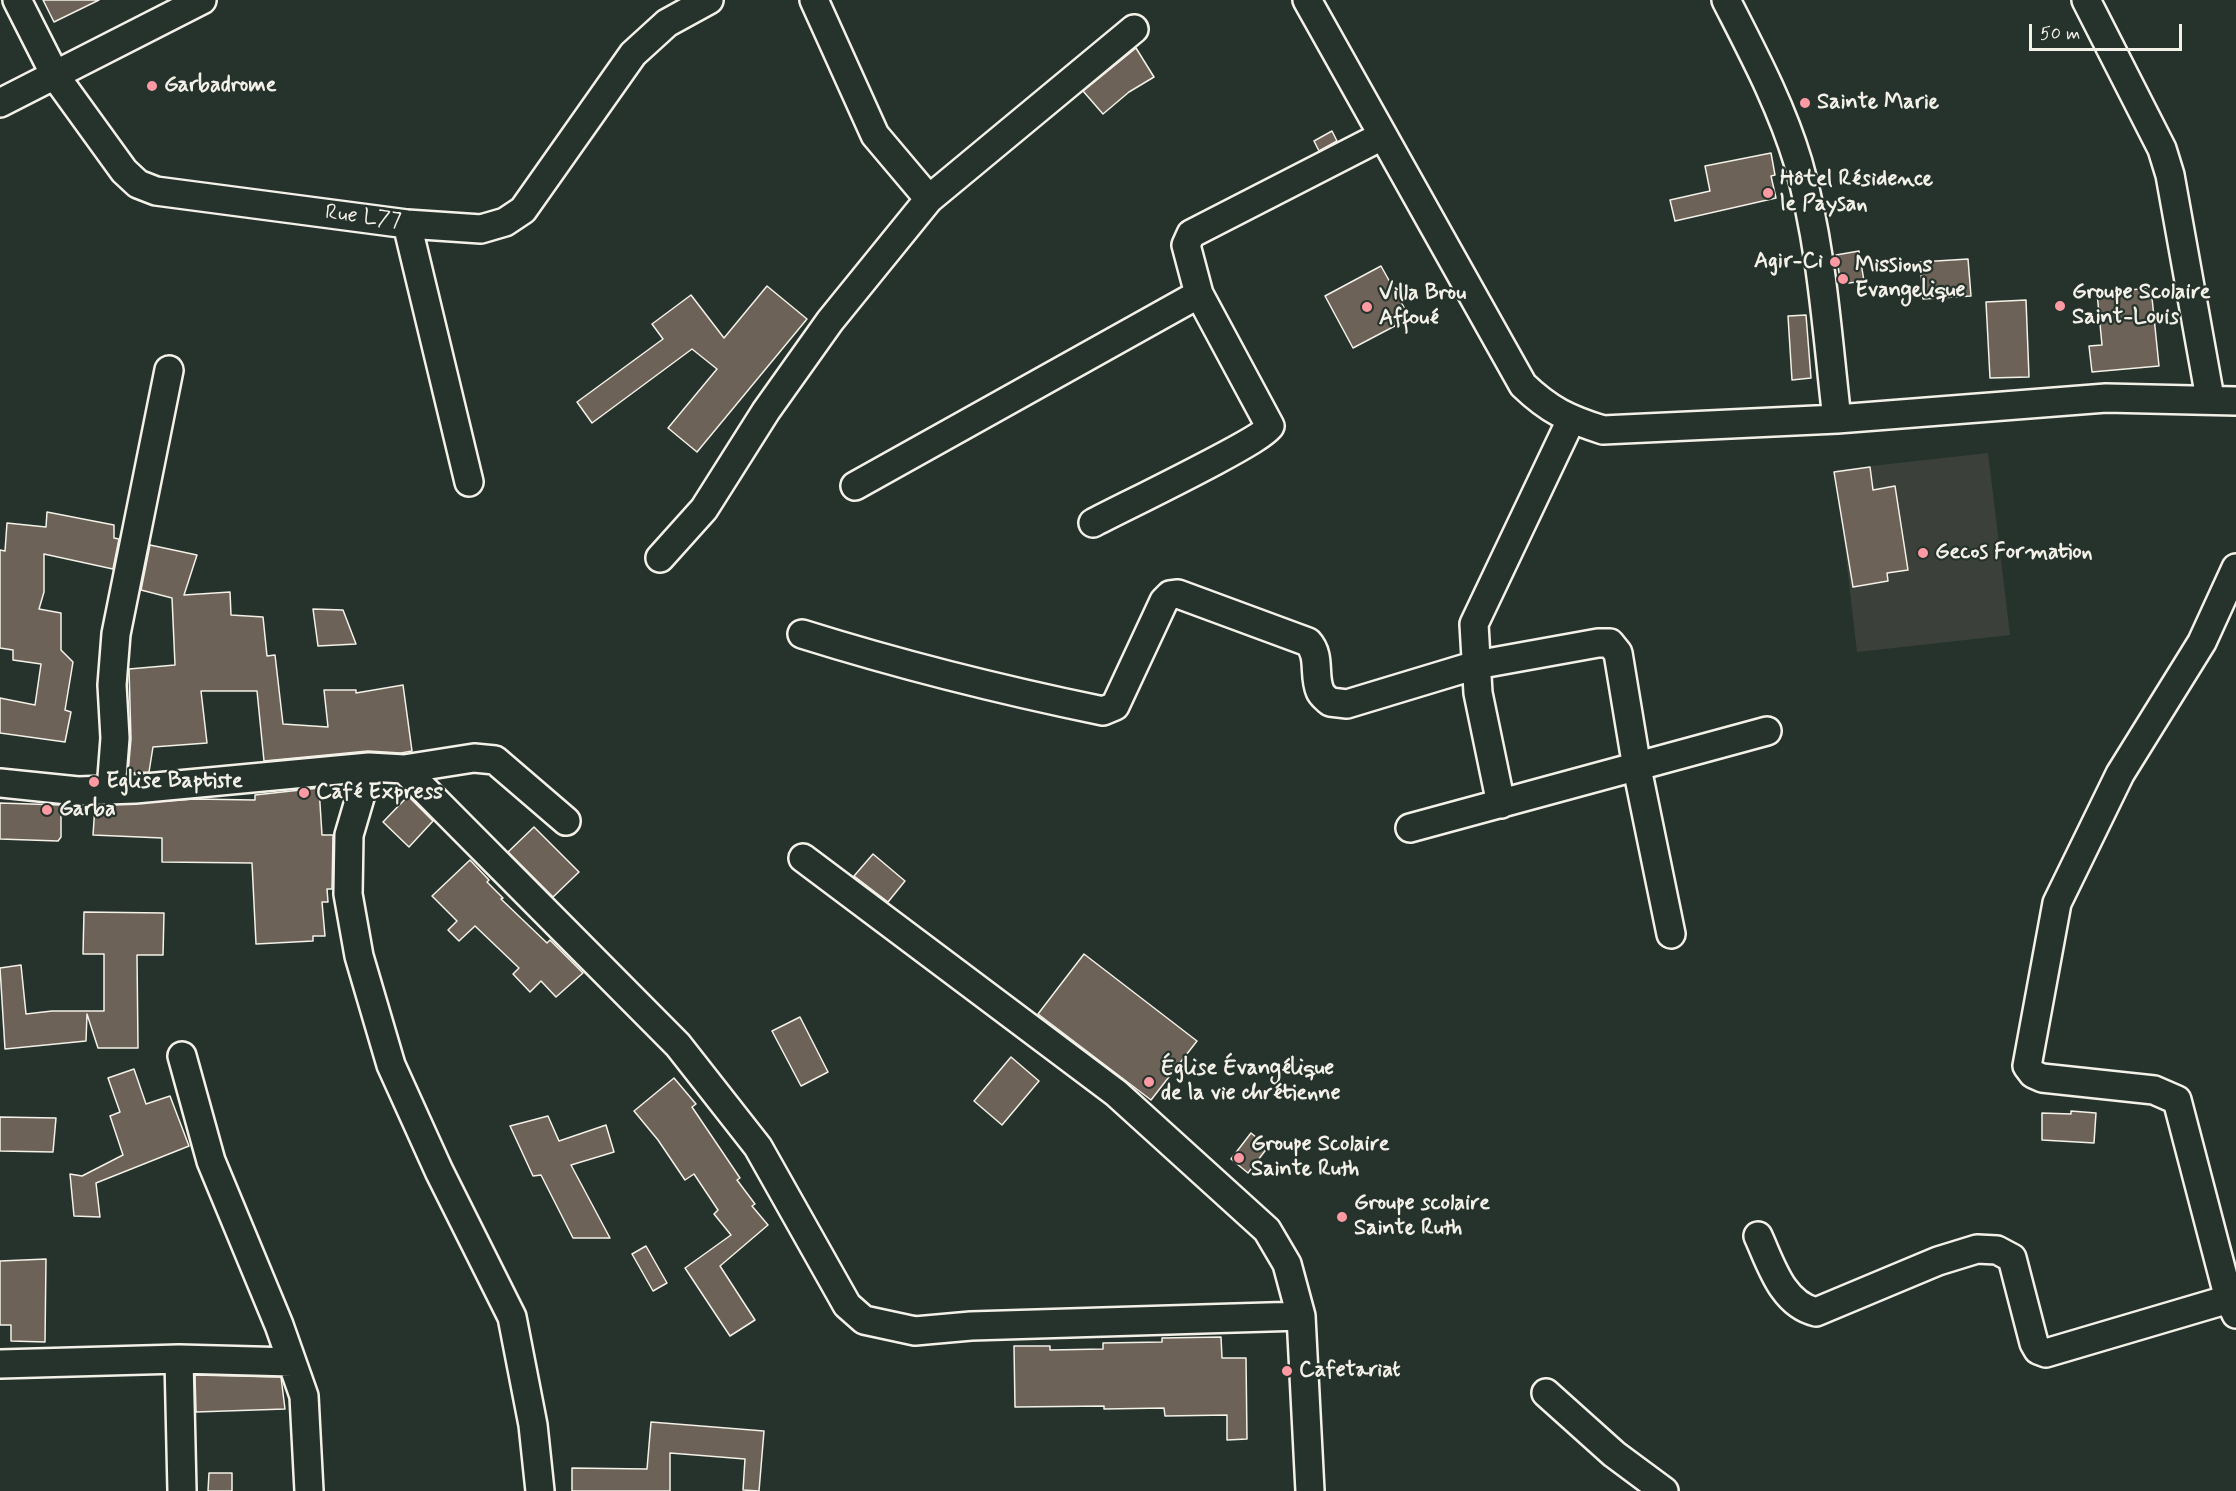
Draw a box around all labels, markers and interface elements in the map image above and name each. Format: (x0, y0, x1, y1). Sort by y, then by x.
scale bar (2032, 12, 2185, 50)
text: 50 m (2040, 22, 2080, 46)
place label: Garbadrome (164, 73, 277, 99)
marker: Garbadrome (145, 79, 159, 93)
place label: Sainte Marie (1817, 90, 1939, 116)
marker: Sainte Marie (1798, 96, 1812, 110)
place label: Hôtel Résidence le Paysan (1780, 167, 1933, 218)
marker: Hôtel Résidence le Paysan (1761, 186, 1775, 200)
street label: Rue L77 (323, 200, 403, 236)
place label: Agir-Ci (1754, 249, 1823, 275)
place label: Missions Evangelique (1855, 253, 1965, 304)
marker: Agir-Ci (1828, 255, 1842, 269)
marker: Missions Evangelique (1836, 272, 1850, 286)
place label: Groupe Scolaire Saint-Louis (2072, 280, 2211, 332)
place label: Villa Brou Affoué (1379, 281, 1466, 332)
marker: Groupe Scolaire Saint-Louis (2053, 299, 2067, 313)
marker: Villa Brou Affoué (1360, 300, 1374, 314)
place label: Gecos Formation (1935, 540, 2093, 566)
marker: Gecos Formation (1916, 546, 1930, 560)
place label: Eglise Baptiste (106, 769, 243, 795)
marker: Eglise Baptiste (87, 775, 101, 789)
place label: Café Express (316, 780, 443, 806)
marker: Café Express (297, 786, 311, 800)
place label: Garba (59, 797, 116, 823)
marker: Garba (40, 803, 54, 817)
place label: Église Évangélique de la vie chrétienne (1161, 1056, 1341, 1108)
marker: Église Évangélique de la vie chrétienne (1142, 1075, 1156, 1089)
place label: Groupe Scolaire Sainte Ruth (1251, 1132, 1390, 1184)
marker: Groupe Scolaire Sainte Ruth (1232, 1151, 1246, 1165)
place label: Groupe scolaire Sainte Ruth (1354, 1191, 1490, 1242)
marker: Groupe scolaire Sainte Ruth (1335, 1210, 1349, 1224)
place label: Cafetariat (1299, 1358, 1400, 1384)
marker: Cafetariat (1280, 1364, 1294, 1378)

